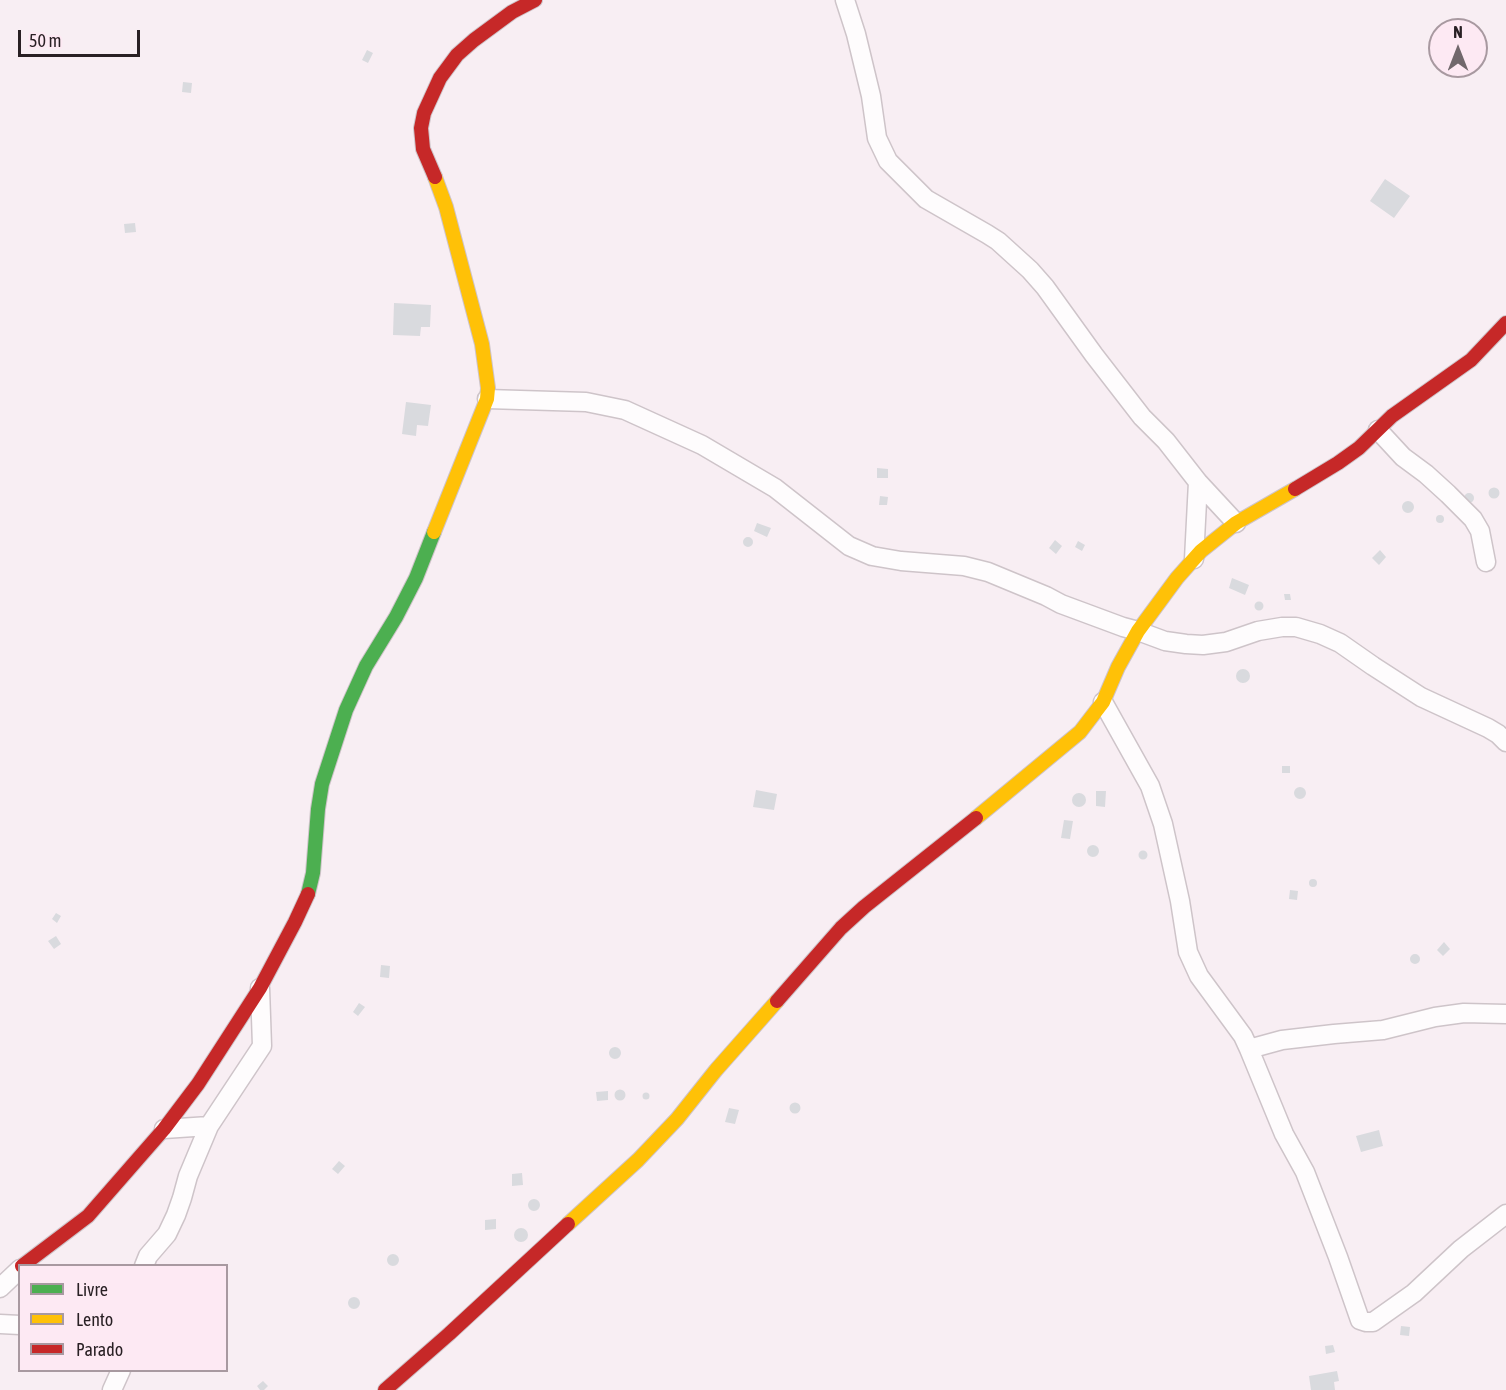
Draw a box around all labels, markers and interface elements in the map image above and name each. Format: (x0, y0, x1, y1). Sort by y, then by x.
scale bar (21, 18, 142, 56)
north arrow (1428, 18, 1488, 78)
text: N (1453, 23, 1463, 41)
text: 50 m (29, 30, 61, 51)
legend (18, 1264, 228, 1372)
text: Livre (76, 1279, 108, 1300)
text: Lento (76, 1309, 113, 1330)
text: Parado (76, 1339, 123, 1360)

